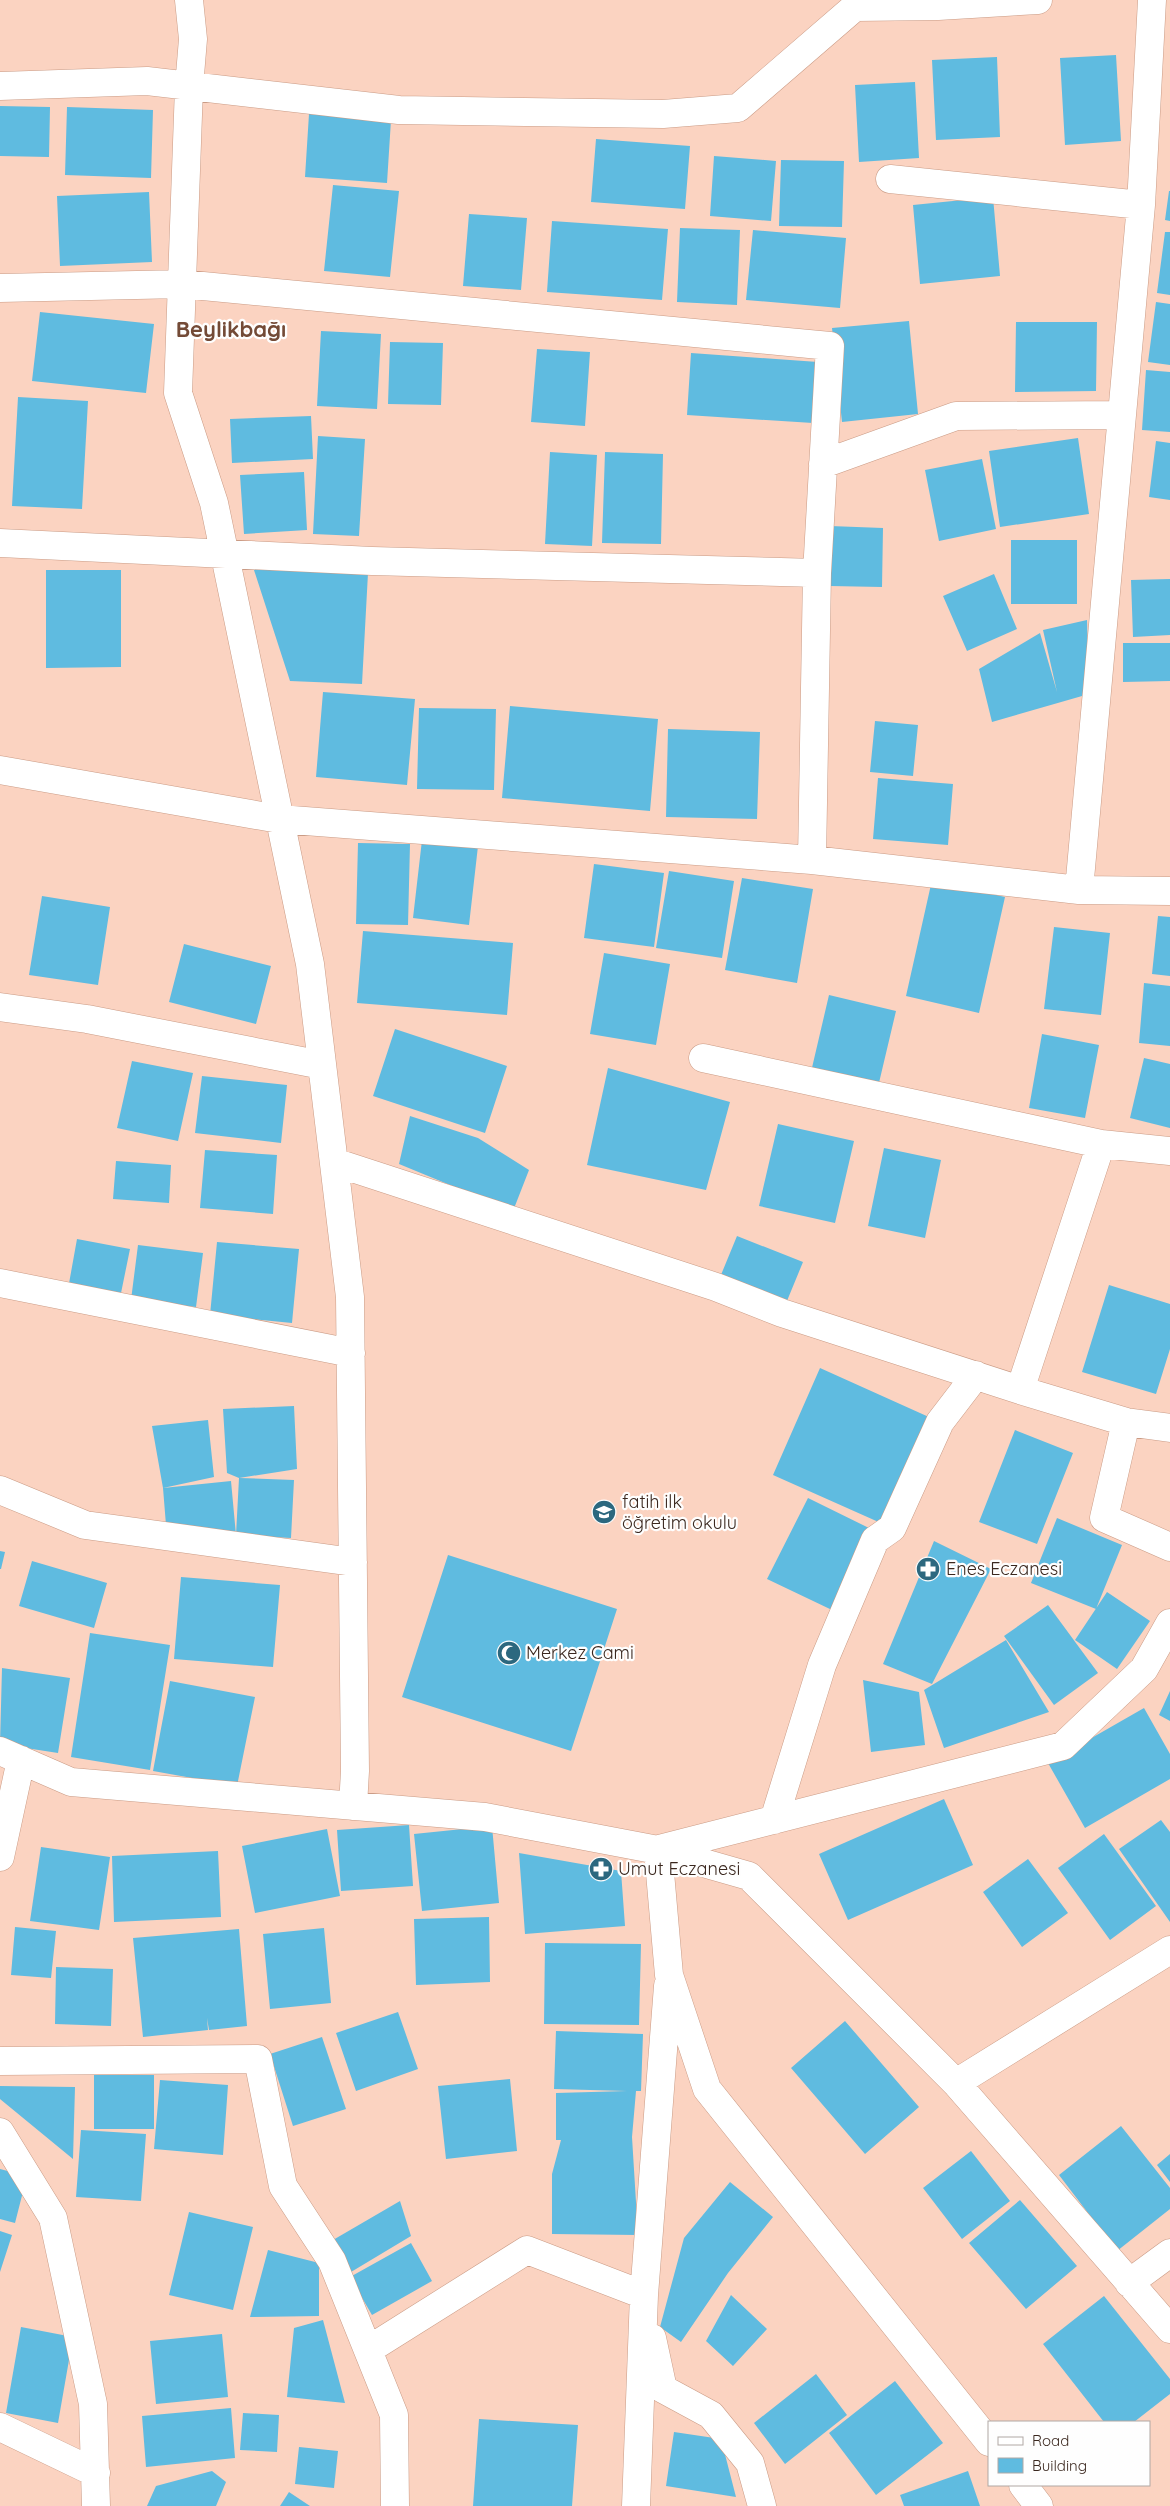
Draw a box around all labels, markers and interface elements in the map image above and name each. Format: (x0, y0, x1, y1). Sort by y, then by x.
district label: Beylikbağı (176, 315, 286, 343)
place label: fatih ilk öğretim okulu (622, 1490, 737, 1534)
school or university icon: fatih ilk öğretim okulu (591, 1499, 617, 1525)
pharmacy icon: Enes Eczanesi (915, 1556, 941, 1582)
place label: Enes Eczanesi (946, 1557, 1062, 1580)
mosque icon: Merkez Cami (496, 1640, 522, 1666)
place label: Merkez Cami (526, 1641, 634, 1664)
pharmacy icon: Umut Eczanesi (588, 1856, 614, 1882)
place label: Umut Eczanesi (618, 1857, 740, 1880)
legend (988, 2421, 1150, 2486)
text: Road (1032, 2431, 1069, 2450)
text: Building (1032, 2456, 1087, 2475)

